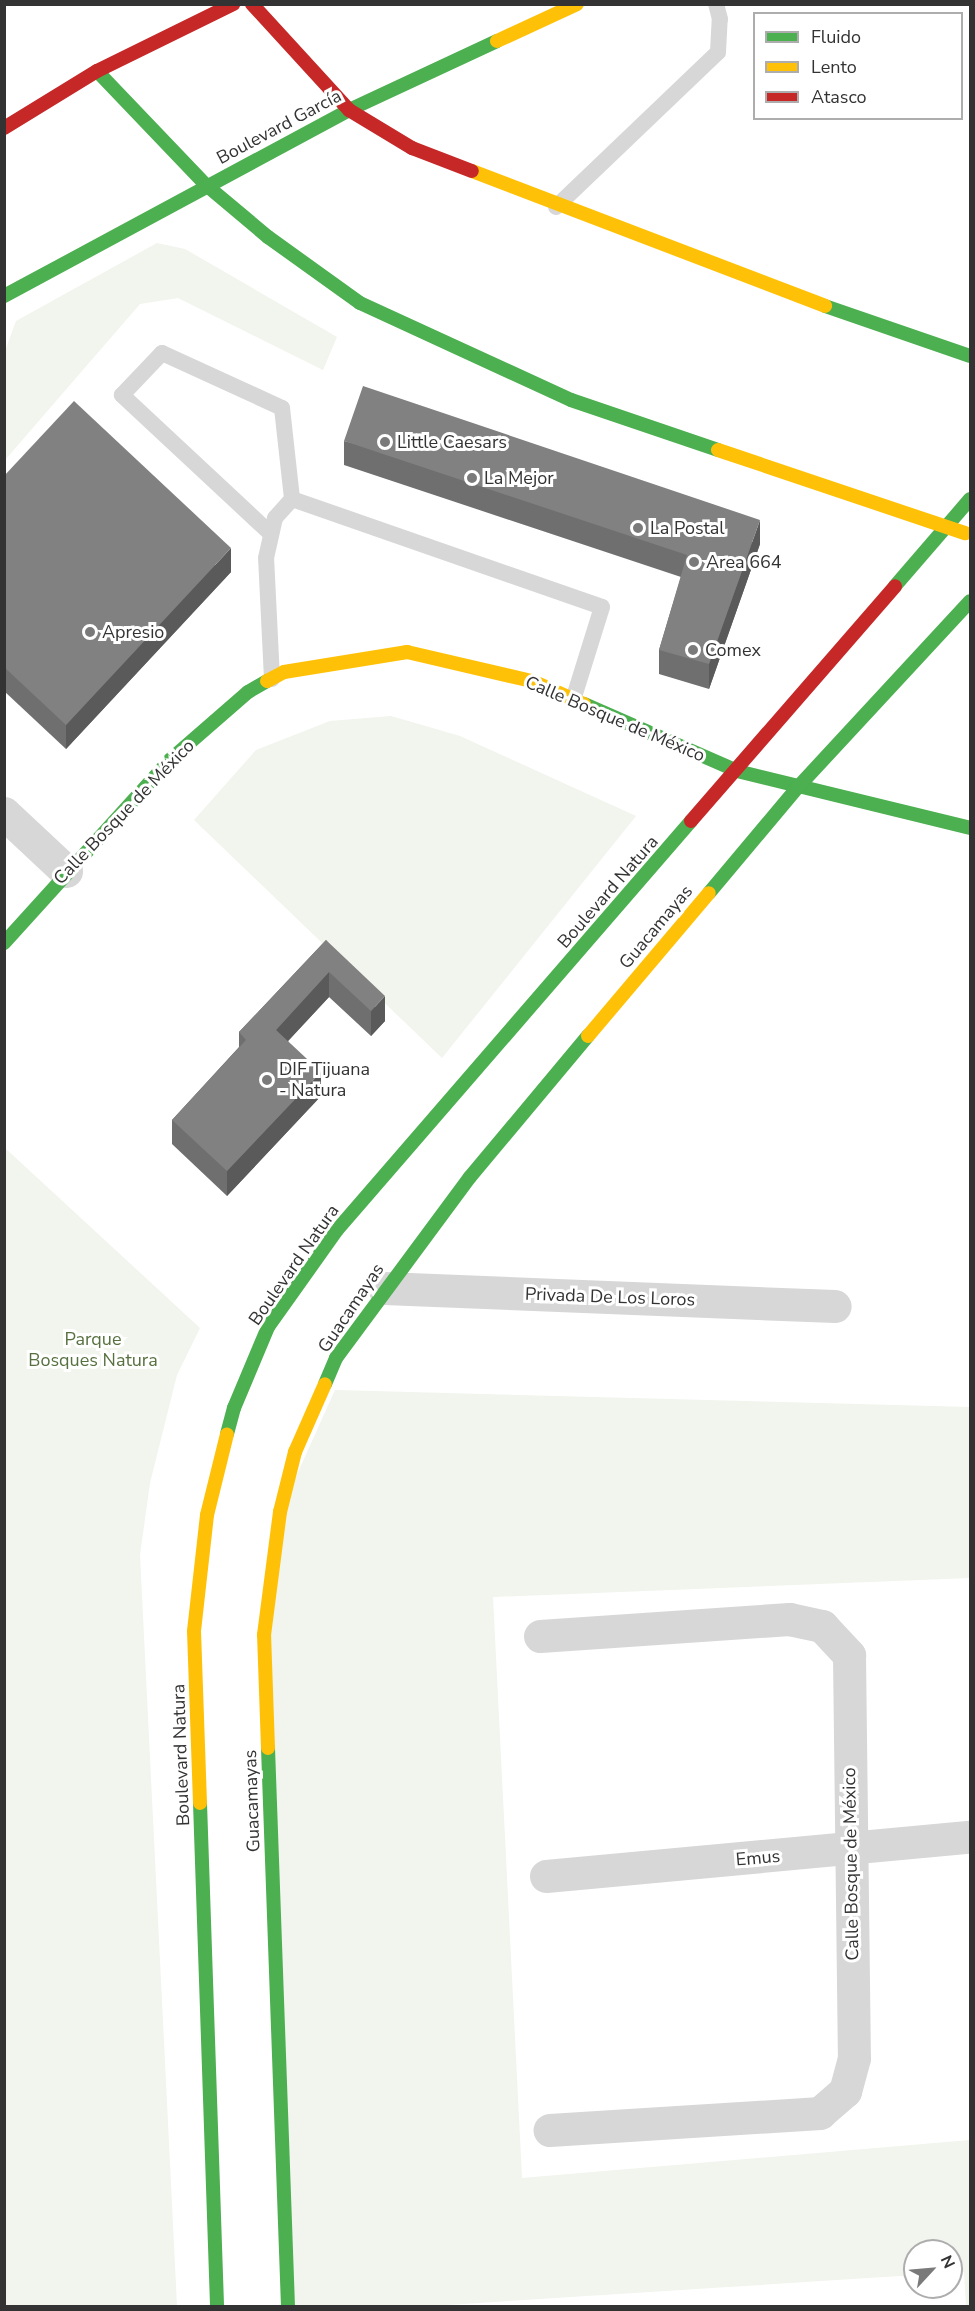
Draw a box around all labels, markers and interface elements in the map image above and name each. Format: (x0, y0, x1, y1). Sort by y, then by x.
legend (753, 12, 963, 120)
text: Fluido (811, 25, 861, 49)
text: Lento (811, 55, 857, 79)
street label: Boulevard García (213, 85, 345, 169)
text: Atasco (811, 85, 867, 109)
place label: Little Caesars (397, 431, 507, 453)
marker: Little Caesars (378, 435, 392, 449)
place label: La Mejor (484, 467, 554, 489)
marker: La Mejor (465, 471, 479, 485)
place label: La Postal (650, 517, 725, 539)
marker: La Postal (631, 521, 645, 535)
place label: Area 664 (706, 551, 782, 573)
marker: Area 664 (687, 555, 701, 569)
place label: Apresio (102, 621, 164, 643)
marker: Apresio (83, 625, 97, 639)
place label: Comex (705, 639, 761, 661)
marker: Comex (686, 643, 700, 657)
street label: Calle Bosque de México (522, 671, 708, 767)
street label: Calle Bosque de México (49, 735, 199, 889)
street label: Boulevard Natura (553, 831, 663, 953)
street label: Guacamayas (615, 881, 697, 973)
place label: DIF Tijuana - Natura (279, 1059, 370, 1102)
marker: DIF Tijuana - Natura (260, 1073, 274, 1087)
street label: Boulevard Natura (244, 1201, 344, 1329)
street label: Guacamayas (313, 1259, 389, 1357)
street label: Privada De Los Loros (525, 1283, 695, 1311)
park label: Parque Bosques Natura (28, 1329, 158, 1372)
street label: Boulevard Natura (168, 1684, 194, 1826)
street label: Guacamayas (239, 1749, 265, 1853)
street label: Calle Bosque de México (839, 1767, 863, 1961)
street label: Emus (735, 1845, 781, 1871)
north arrow (903, 2239, 963, 2299)
text: N (935, 2252, 960, 2272)

